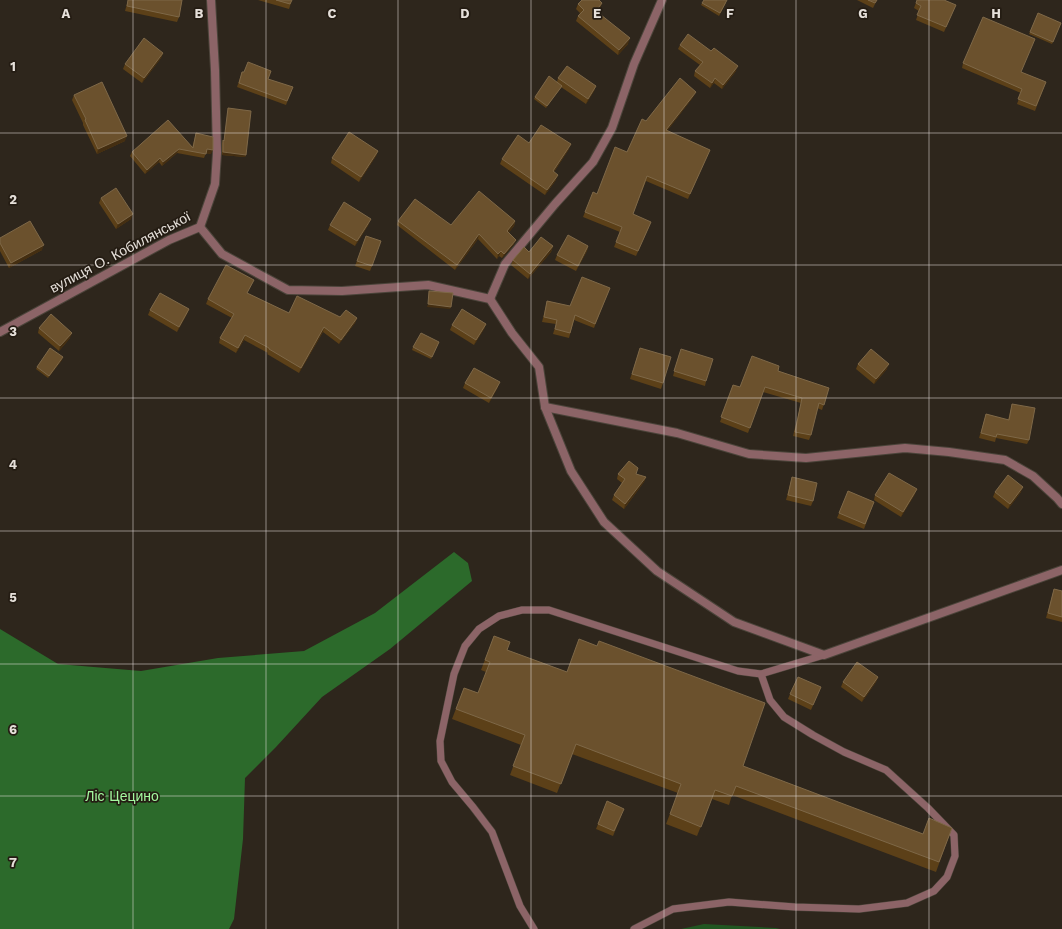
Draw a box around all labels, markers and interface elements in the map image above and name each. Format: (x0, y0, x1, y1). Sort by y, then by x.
text: A (62, 6, 71, 21)
text: B (195, 6, 204, 21)
text: C (328, 6, 337, 21)
text: D (460, 6, 470, 21)
text: E (593, 6, 601, 21)
text: F (726, 6, 734, 21)
text: G (858, 6, 868, 21)
text: H (991, 6, 1001, 21)
text: 1 (10, 59, 16, 74)
text: 2 (9, 192, 17, 207)
street label: вулиця О. Кобилянської (47, 208, 193, 296)
text: 3 (9, 324, 17, 339)
text: 4 (9, 457, 18, 472)
text: 5 (9, 590, 17, 605)
text: 6 (9, 722, 17, 737)
park label: Ліс Цецино (85, 788, 159, 804)
text: 7 (9, 855, 17, 870)

